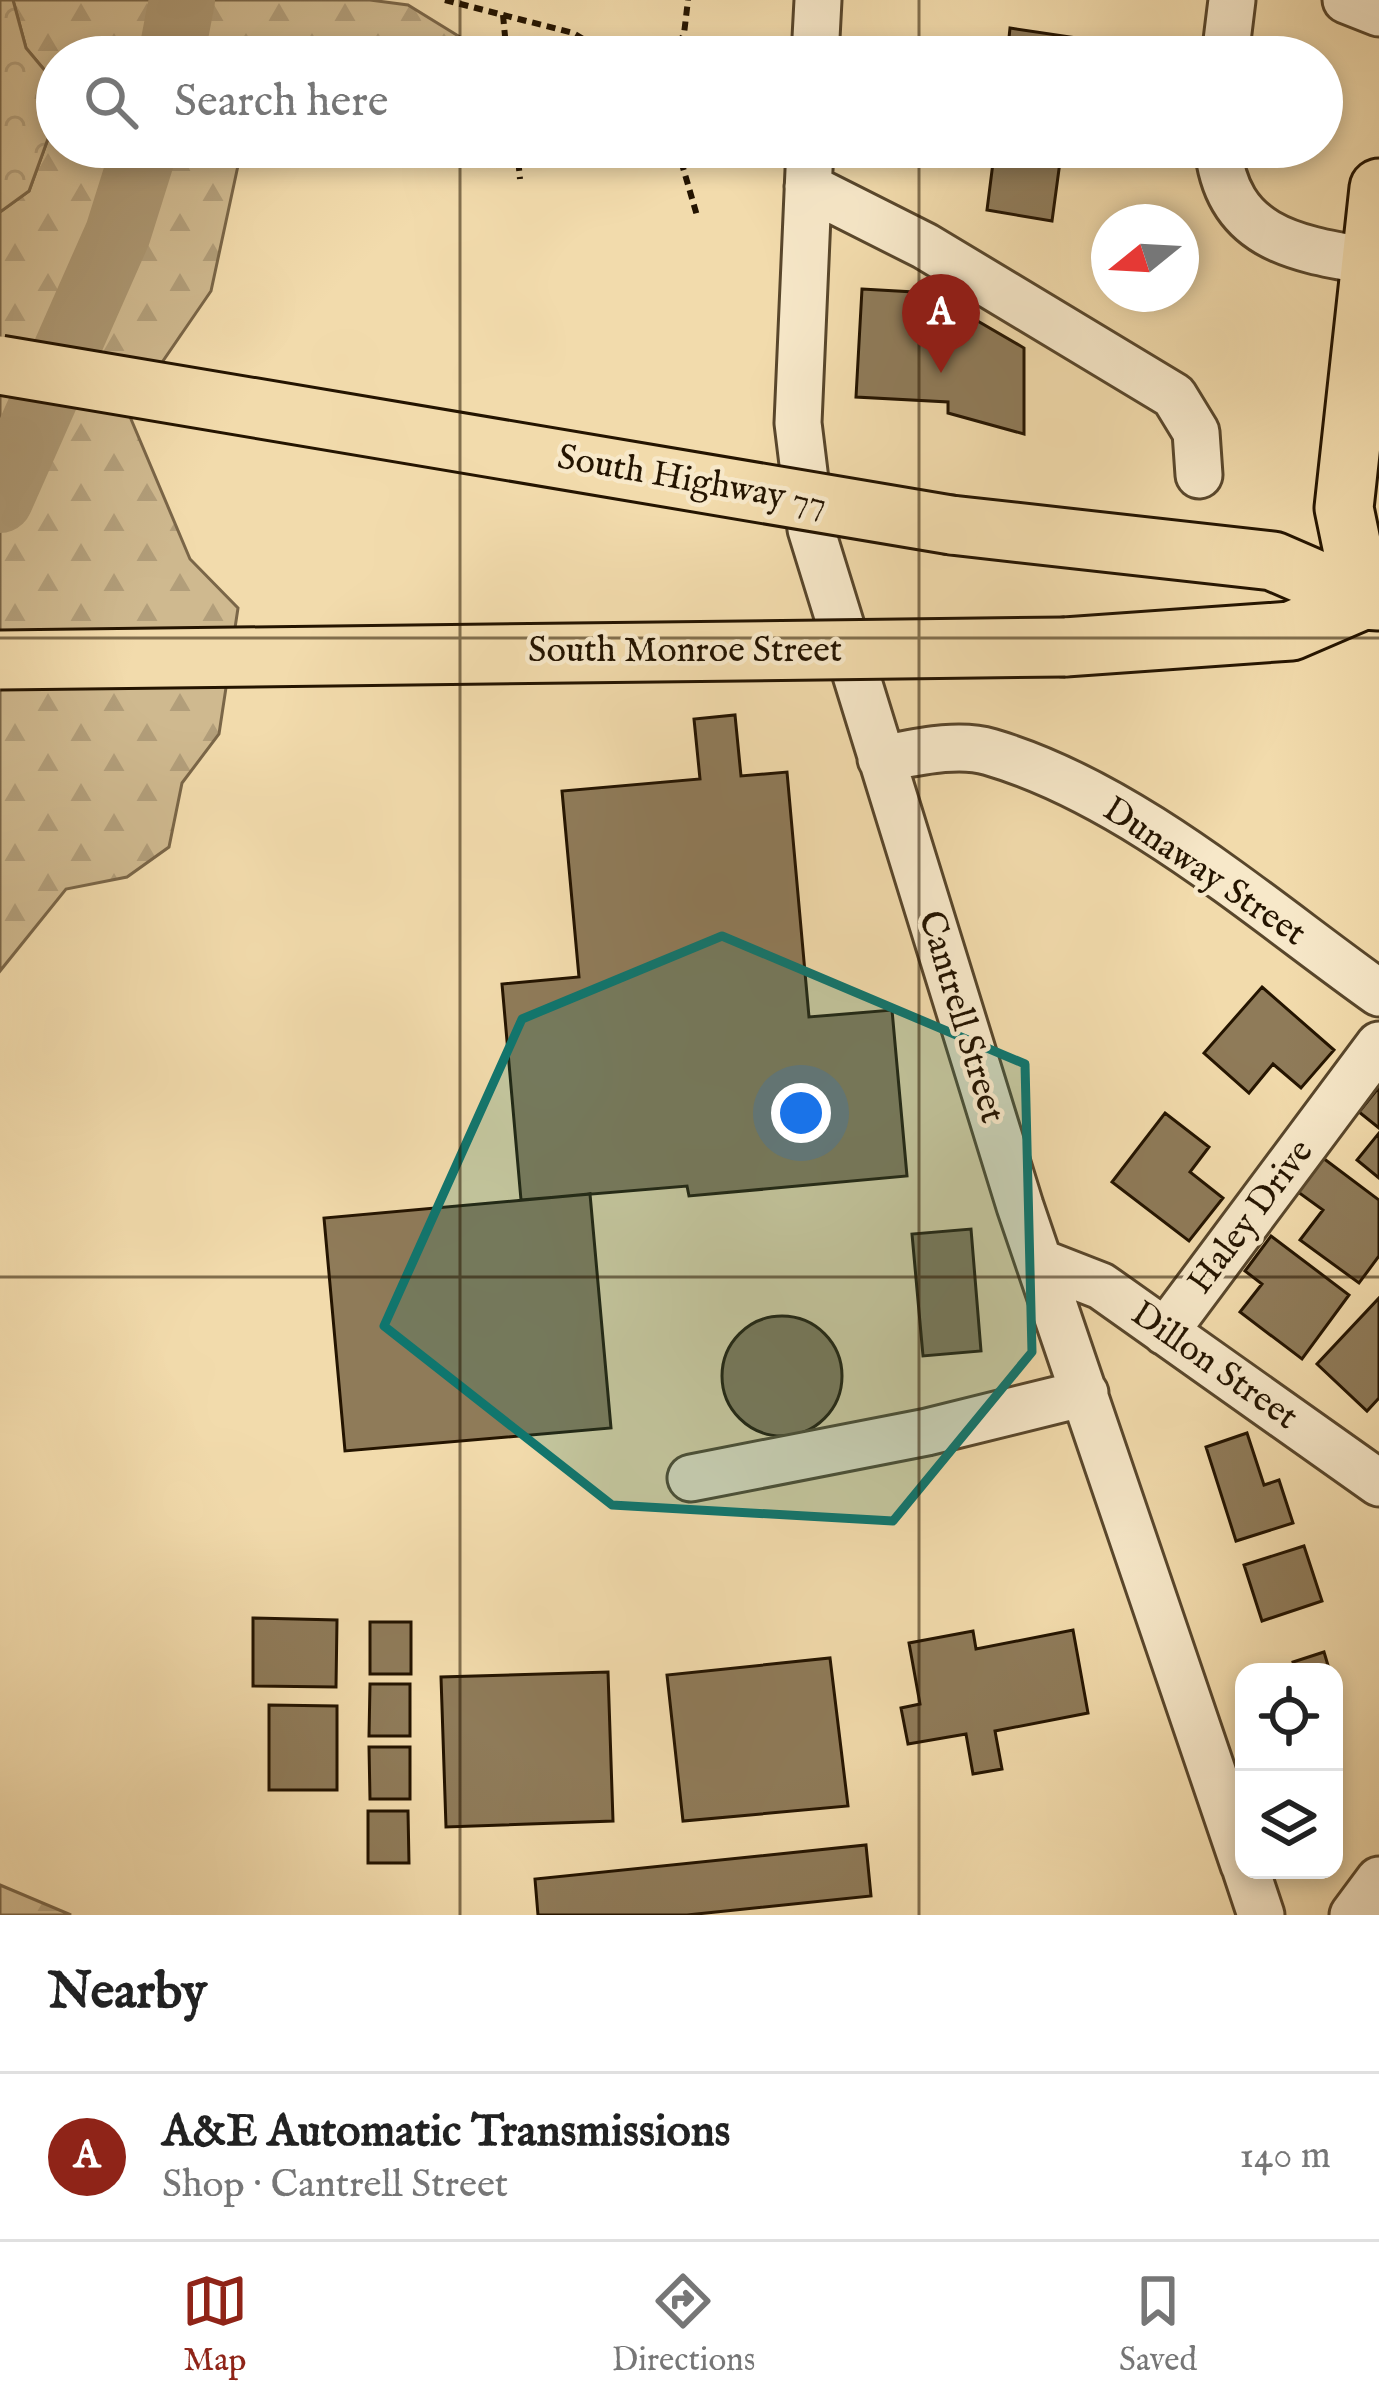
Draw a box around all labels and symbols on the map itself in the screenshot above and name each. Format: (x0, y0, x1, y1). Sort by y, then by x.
north arrow (1091, 204, 1199, 312)
pin: A (902, 274, 980, 373)
street label: South Highway 77 (554, 435, 830, 527)
street label: South Monroe Street (528, 628, 842, 674)
street label: Dunaway Street (1093, 787, 1315, 957)
street label: Cantrell Street (907, 905, 1015, 1129)
your location (771, 1083, 831, 1143)
street label: Haley Drive (1178, 1130, 1324, 1304)
street label: Dillon Street (1121, 1292, 1307, 1440)

